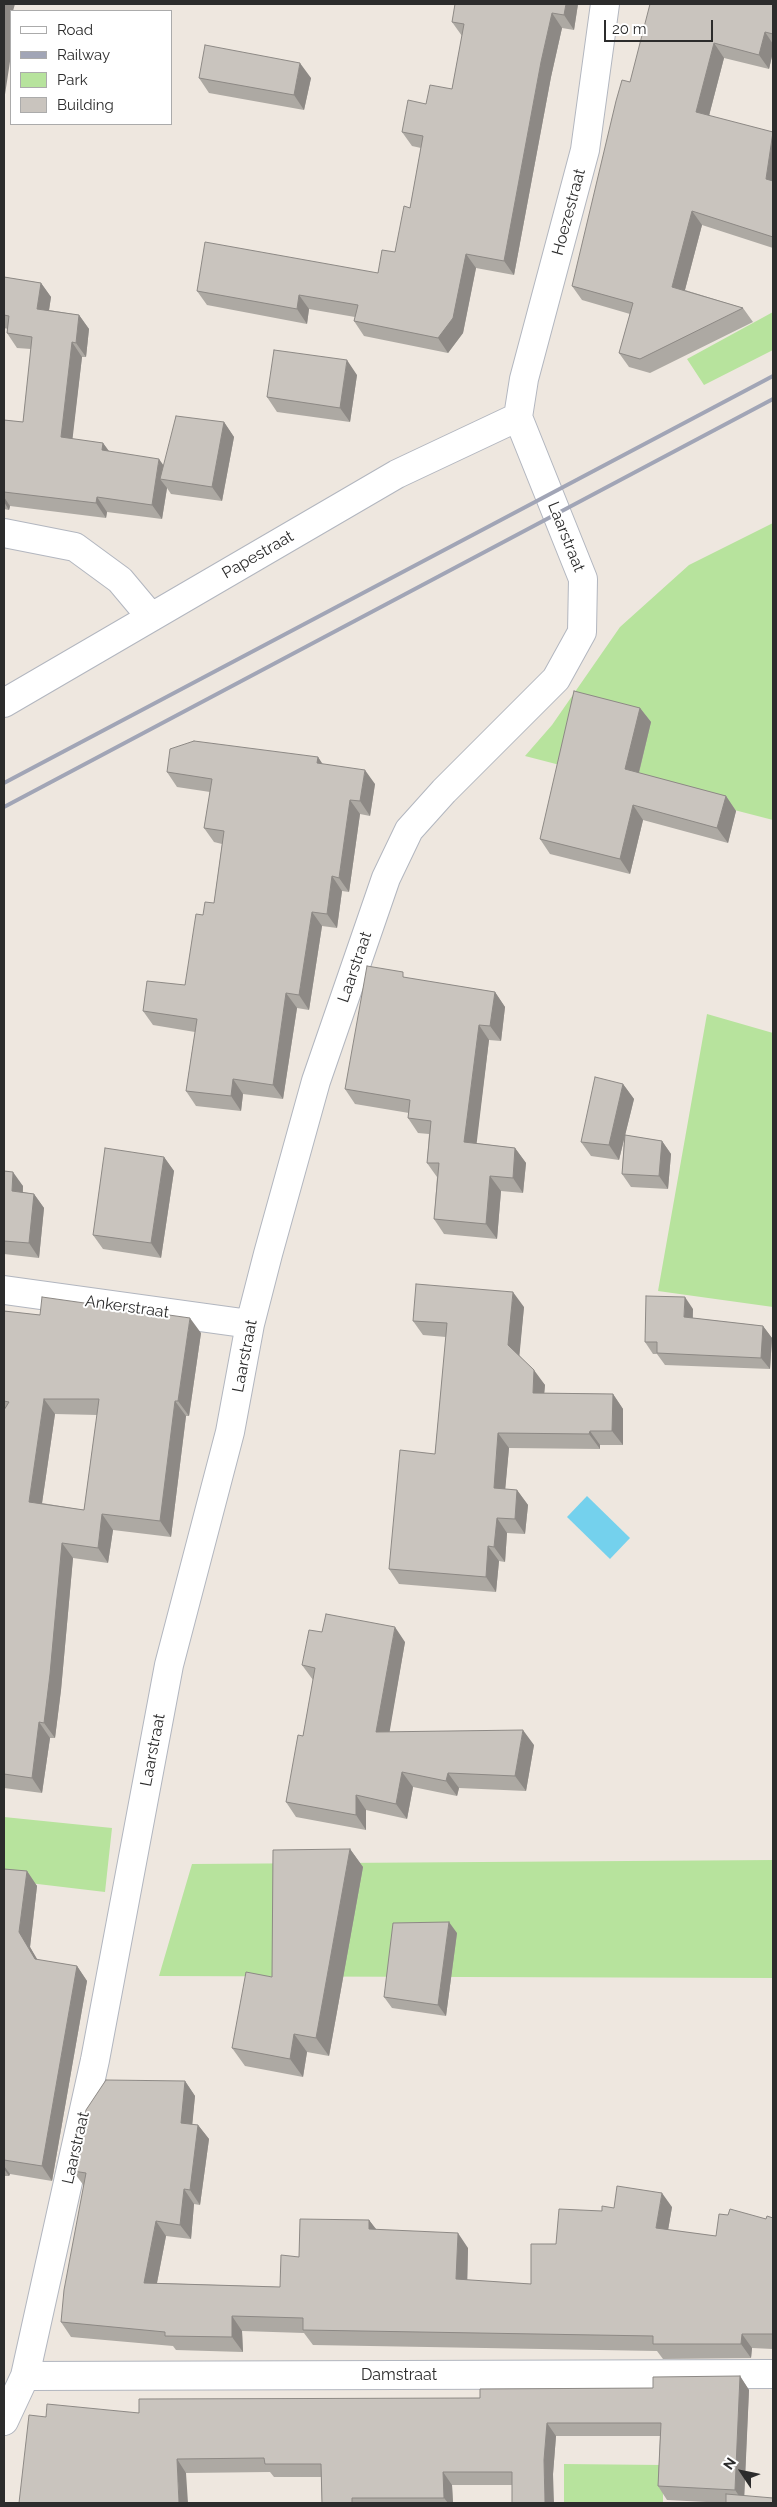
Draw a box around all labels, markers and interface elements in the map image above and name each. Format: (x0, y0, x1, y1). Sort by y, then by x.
legend (10, 10, 172, 125)
scale bar (607, 10, 716, 42)
text: 20 m (612, 20, 647, 38)
text: Road (57, 21, 93, 39)
text: Railway (57, 46, 110, 64)
text: Park (57, 71, 88, 89)
text: Building (57, 96, 114, 114)
street label: Hoezestraat (548, 167, 590, 257)
street label: Laarstraat (543, 499, 589, 575)
street label: Papestraat (219, 527, 297, 583)
street label: Laarstraat (334, 929, 376, 1005)
street label: Ankerstraat (84, 1292, 170, 1322)
street label: Laarstraat (229, 1318, 261, 1394)
street label: Laarstraat (137, 1712, 169, 1788)
street label: Laarstraat (58, 2110, 94, 2186)
street label: Damstraat (361, 2365, 437, 2385)
north arrow (717, 2447, 767, 2497)
text: N (720, 2455, 739, 2473)

